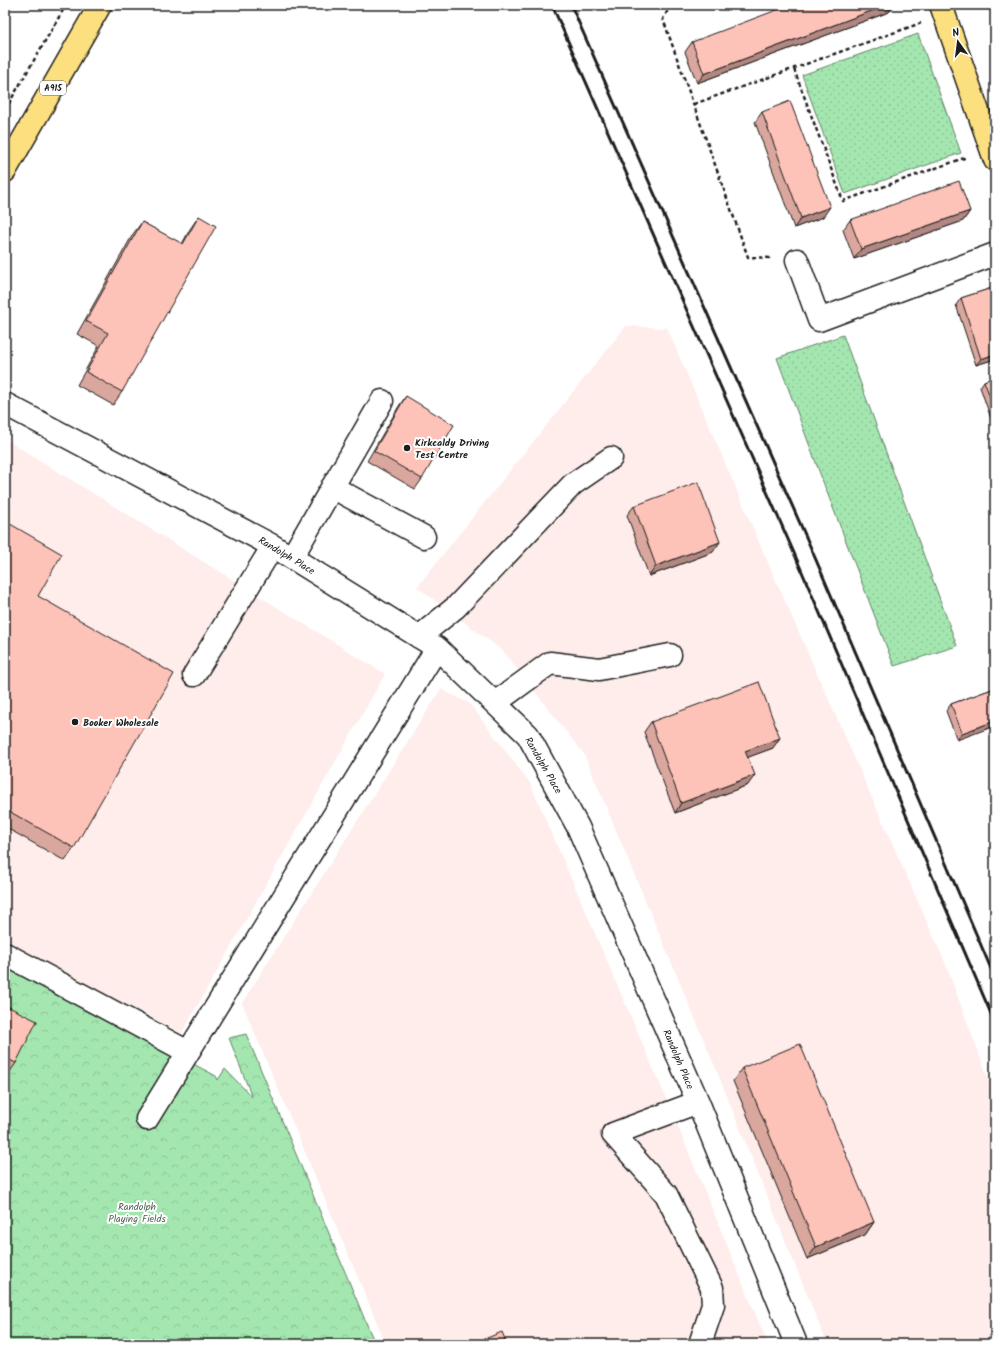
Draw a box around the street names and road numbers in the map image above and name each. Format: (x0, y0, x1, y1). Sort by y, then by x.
road number: A915 (40, 81, 66, 95)
street label: Randolph Place (255, 533, 318, 579)
street label: Randolph Place (520, 734, 566, 797)
street label: Randolph Place (658, 1027, 698, 1092)

